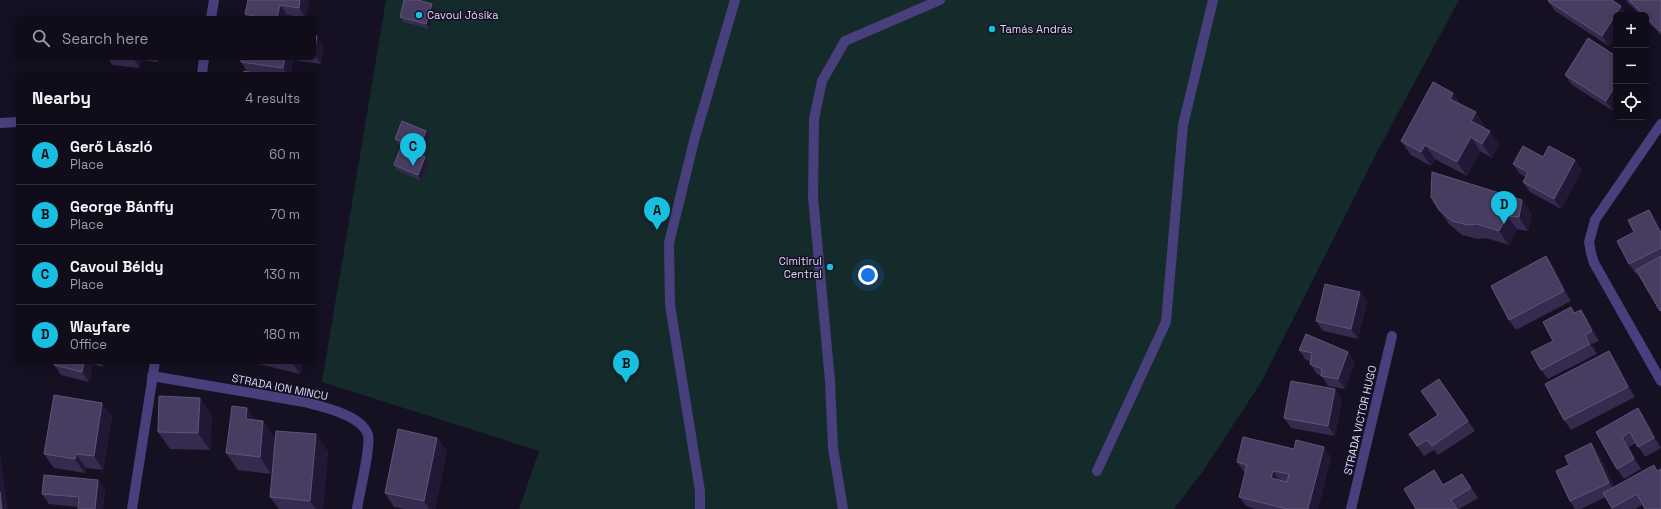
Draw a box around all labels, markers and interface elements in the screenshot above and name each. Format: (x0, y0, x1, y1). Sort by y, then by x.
place label: Cavoul Jósika (427, 8, 499, 22)
marker: Cavoul Jósika (414, 10, 424, 20)
map controls (1613, 12, 1649, 120)
button: + (1613, 12, 1649, 48)
search box (16, 16, 316, 60)
place label: Tamás András (1000, 22, 1073, 36)
marker: Tamás András (987, 24, 997, 34)
icon: search (30, 27, 52, 49)
text: Search here (62, 29, 148, 48)
button: − (1613, 48, 1649, 84)
button: locate (1613, 84, 1649, 120)
text: Nearby (32, 87, 91, 109)
text: 4 results (245, 90, 300, 107)
pin: C (400, 133, 426, 166)
text: Gerő László (70, 137, 153, 156)
text: A (41, 146, 49, 163)
text: 60 m (269, 146, 300, 163)
text: Place (70, 156, 104, 173)
pin: D (1491, 191, 1517, 224)
text: George Bánffy (70, 197, 174, 216)
pin: A (644, 197, 670, 230)
text: B (41, 206, 49, 223)
text: 70 m (270, 206, 300, 223)
text: Place (70, 216, 104, 233)
place label: Cimitirul Central (779, 254, 822, 281)
text: Cavoul Béldy (70, 257, 164, 276)
marker: Cimitirul Central (825, 262, 835, 272)
your location (858, 265, 878, 285)
text: C (41, 266, 49, 283)
text: 130 m (264, 266, 300, 283)
text: Place (70, 276, 104, 293)
text: Wayfare (70, 317, 131, 336)
text: D (41, 326, 49, 343)
text: 180 m (264, 326, 300, 343)
text: Office (70, 336, 107, 353)
pin: B (613, 350, 639, 383)
street label: STRADA VICTOR HUGO (1341, 364, 1379, 476)
street label: STRADA ION MINCU (231, 371, 329, 403)

